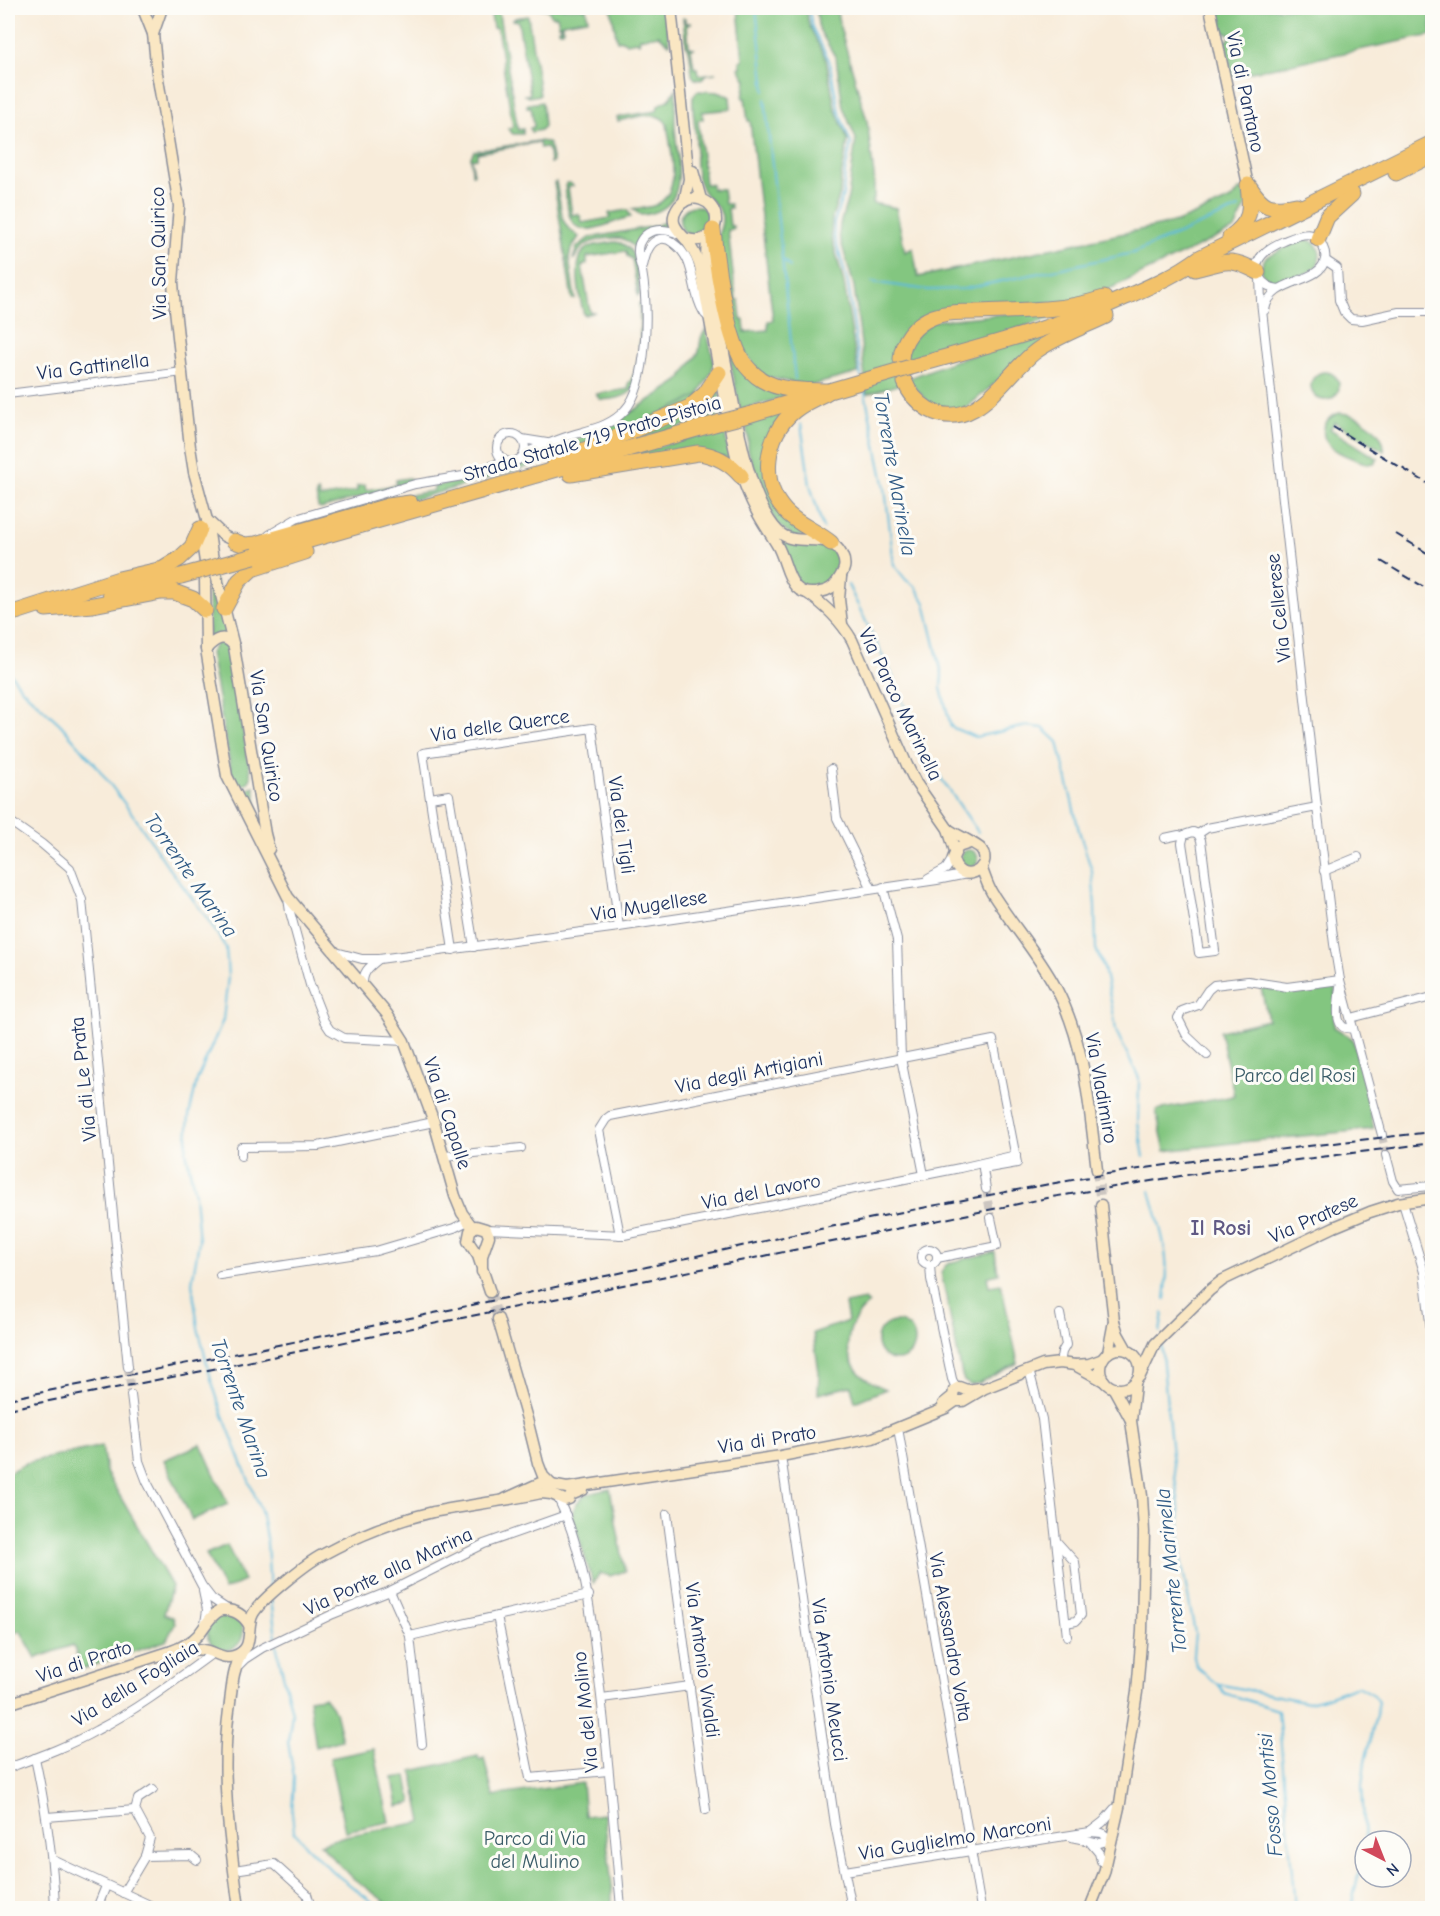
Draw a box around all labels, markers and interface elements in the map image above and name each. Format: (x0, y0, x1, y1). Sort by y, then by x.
street label: Via di Pantano (1221, 30, 1270, 155)
street label: Via San Quirico (146, 186, 171, 320)
street label: Via Gattinella (36, 348, 151, 385)
water label: Torrente Marinella (869, 390, 921, 558)
street label: Strada Statale 719 Prato-Pistoia (460, 391, 724, 486)
street label: Via Cellerese (1261, 552, 1296, 663)
street label: Via Parco Marinella (854, 624, 947, 784)
street label: Via San Quirico (245, 669, 288, 804)
street label: Via delle Querce (429, 704, 571, 747)
street label: Via dei Tigli (603, 775, 640, 875)
water label: Torrente Marina (139, 808, 243, 942)
street label: Via Mugellese (590, 885, 709, 926)
street label: Via di Le Prata (66, 1016, 101, 1142)
street label: Via Vladimiro (1080, 1031, 1123, 1145)
street label: Via degli Artigiani (673, 1047, 825, 1098)
street label: Via di Capalle (419, 1054, 476, 1172)
park label: Parco del Rosi (1234, 1064, 1356, 1087)
street label: Via del Lavoro (700, 1169, 823, 1214)
street label: Via Pratese (1265, 1189, 1361, 1248)
district label: Il Rosi (1191, 1215, 1251, 1241)
water label: Torrente Marina (206, 1335, 276, 1481)
street label: Via di Prato (716, 1420, 818, 1459)
water label: Torrente Marinella (1150, 1487, 1192, 1655)
street label: Via Ponte alla Marina (300, 1522, 476, 1621)
street label: Via Alessandro Volta (924, 1551, 977, 1724)
street label: Via Antonio Vivaldi (680, 1581, 725, 1739)
street label: Via Antonio Meucci (807, 1597, 852, 1763)
street label: Via di Prato (34, 1635, 135, 1688)
street label: Via della Fogliaia (68, 1635, 203, 1731)
street label: Via del Molino (568, 1650, 603, 1774)
water label: Fosso Montisi (1253, 1732, 1287, 1858)
street label: Via Guglielmo Marconi (857, 1812, 1053, 1865)
park label: Parco di Via del Mulino (484, 1827, 586, 1873)
north arrow (1353, 1829, 1413, 1889)
text: N (1382, 1859, 1402, 1880)

